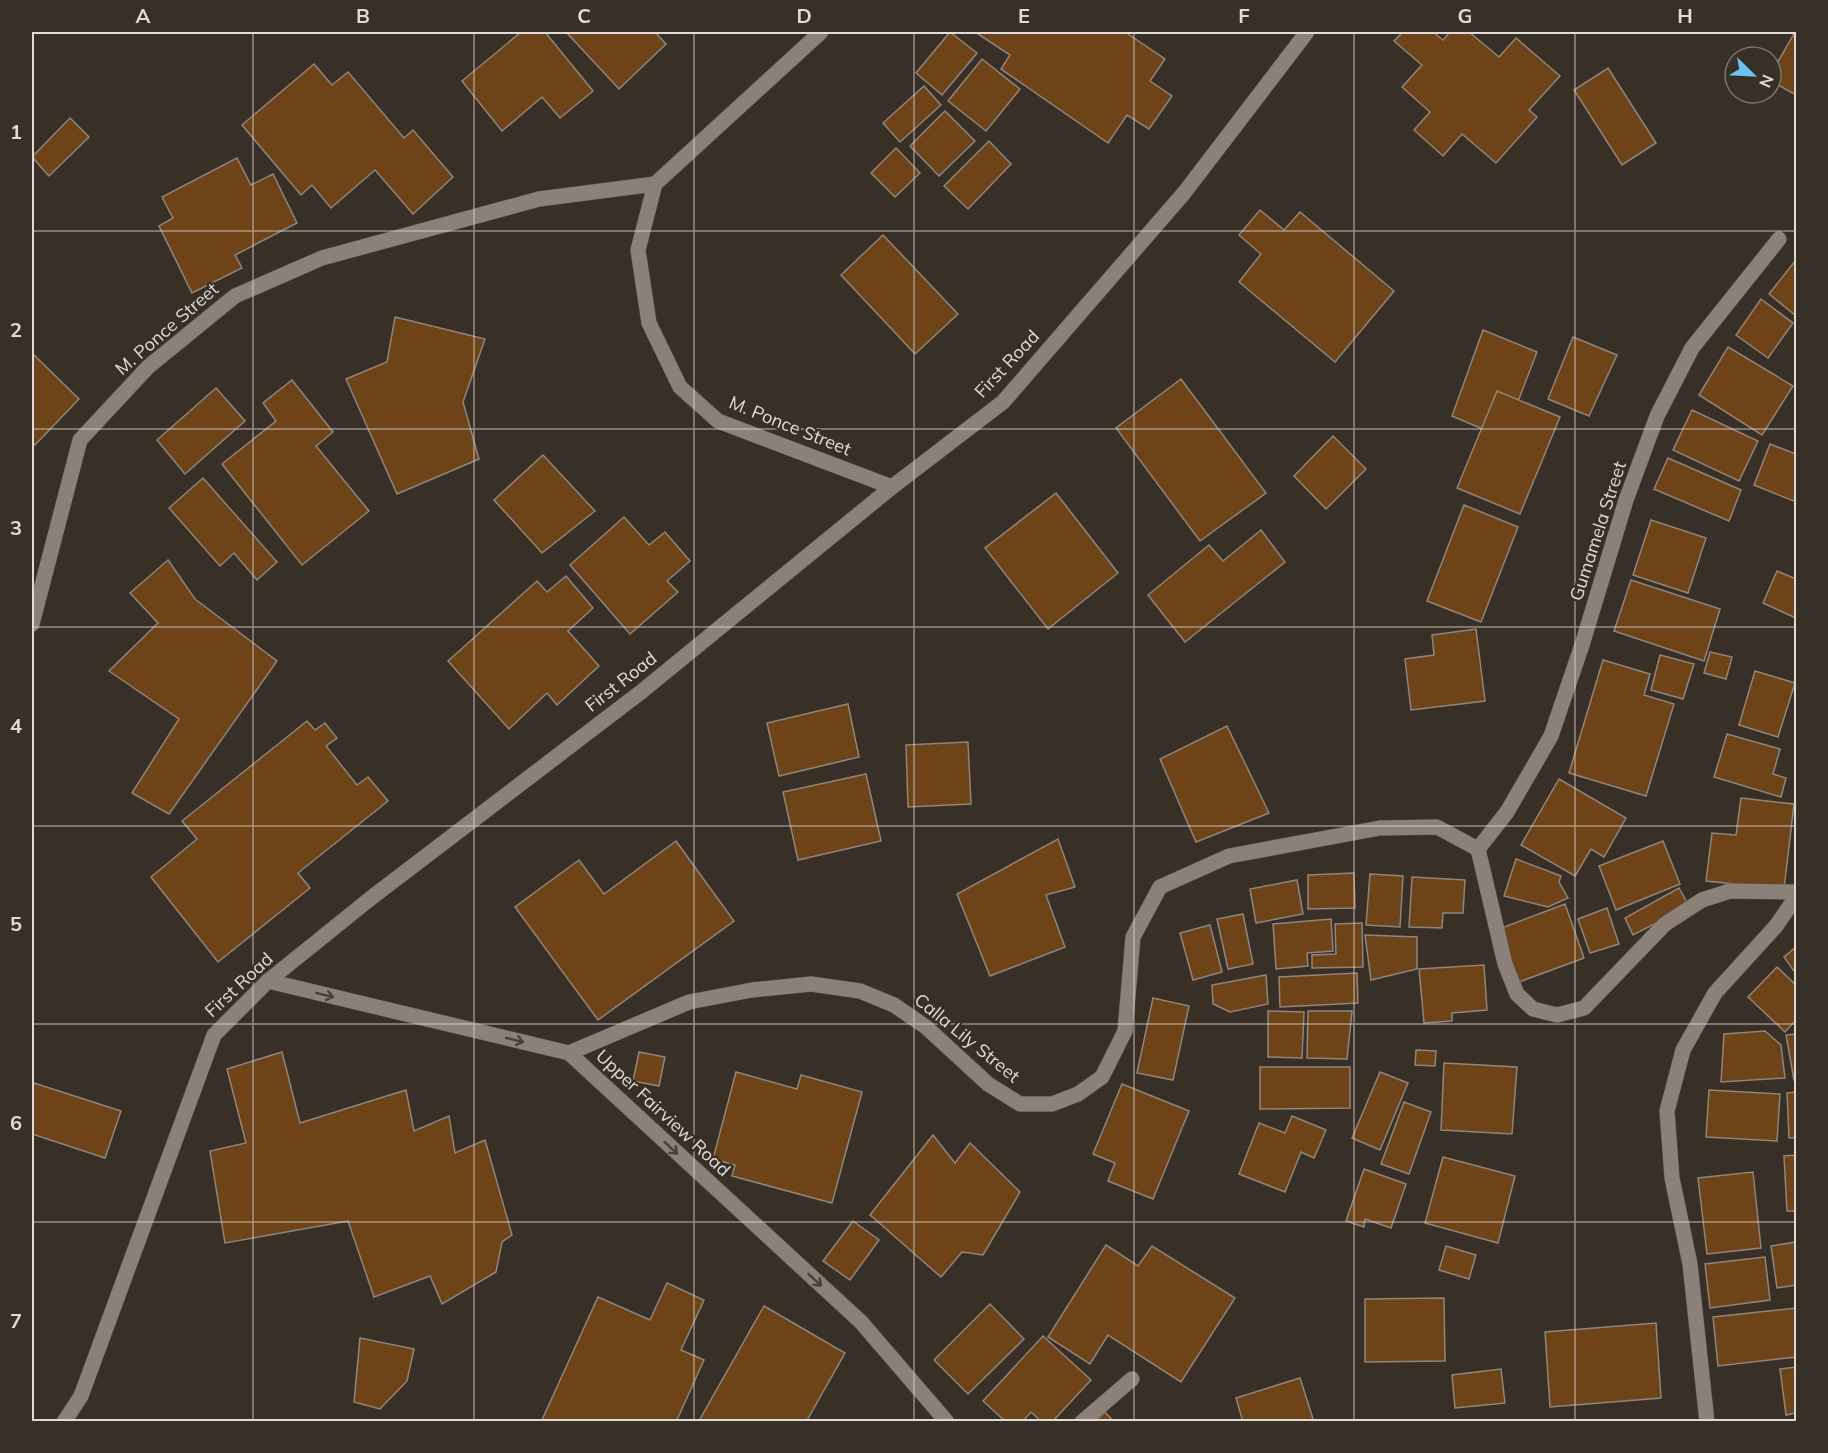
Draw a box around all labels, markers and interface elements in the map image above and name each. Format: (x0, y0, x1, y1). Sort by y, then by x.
text: A (136, 3, 151, 28)
text: B (356, 3, 370, 28)
text: C (577, 3, 591, 28)
text: D (796, 3, 812, 28)
text: E (1018, 3, 1030, 28)
text: F (1238, 3, 1250, 28)
text: G (1458, 3, 1472, 28)
text: H (1677, 3, 1693, 28)
north arrow (1723, 45, 1783, 105)
text: N (1755, 72, 1778, 91)
text: 1 (10, 119, 22, 144)
street label: M. Ponce Street (110, 277, 223, 380)
text: 2 (10, 317, 22, 342)
street label: First Road (969, 325, 1044, 403)
street label: M. Ponce Street (726, 391, 854, 460)
street label: Gumamela Street (1564, 458, 1631, 603)
text: 3 (10, 515, 22, 540)
street label: First Road (580, 646, 661, 717)
text: 4 (10, 713, 22, 738)
text: 5 (10, 911, 22, 936)
street label: First Road (200, 947, 278, 1022)
street label: Calla Lily Street (910, 988, 1025, 1087)
one-way arrow (315, 989, 334, 1001)
one-way arrow (505, 1035, 524, 1047)
street label: Upper Fairview Road (591, 1044, 735, 1181)
text: 6 (10, 1110, 22, 1135)
one-way arrow (664, 1141, 679, 1155)
one-way arrow (807, 1272, 822, 1286)
text: 7 (10, 1308, 22, 1333)

